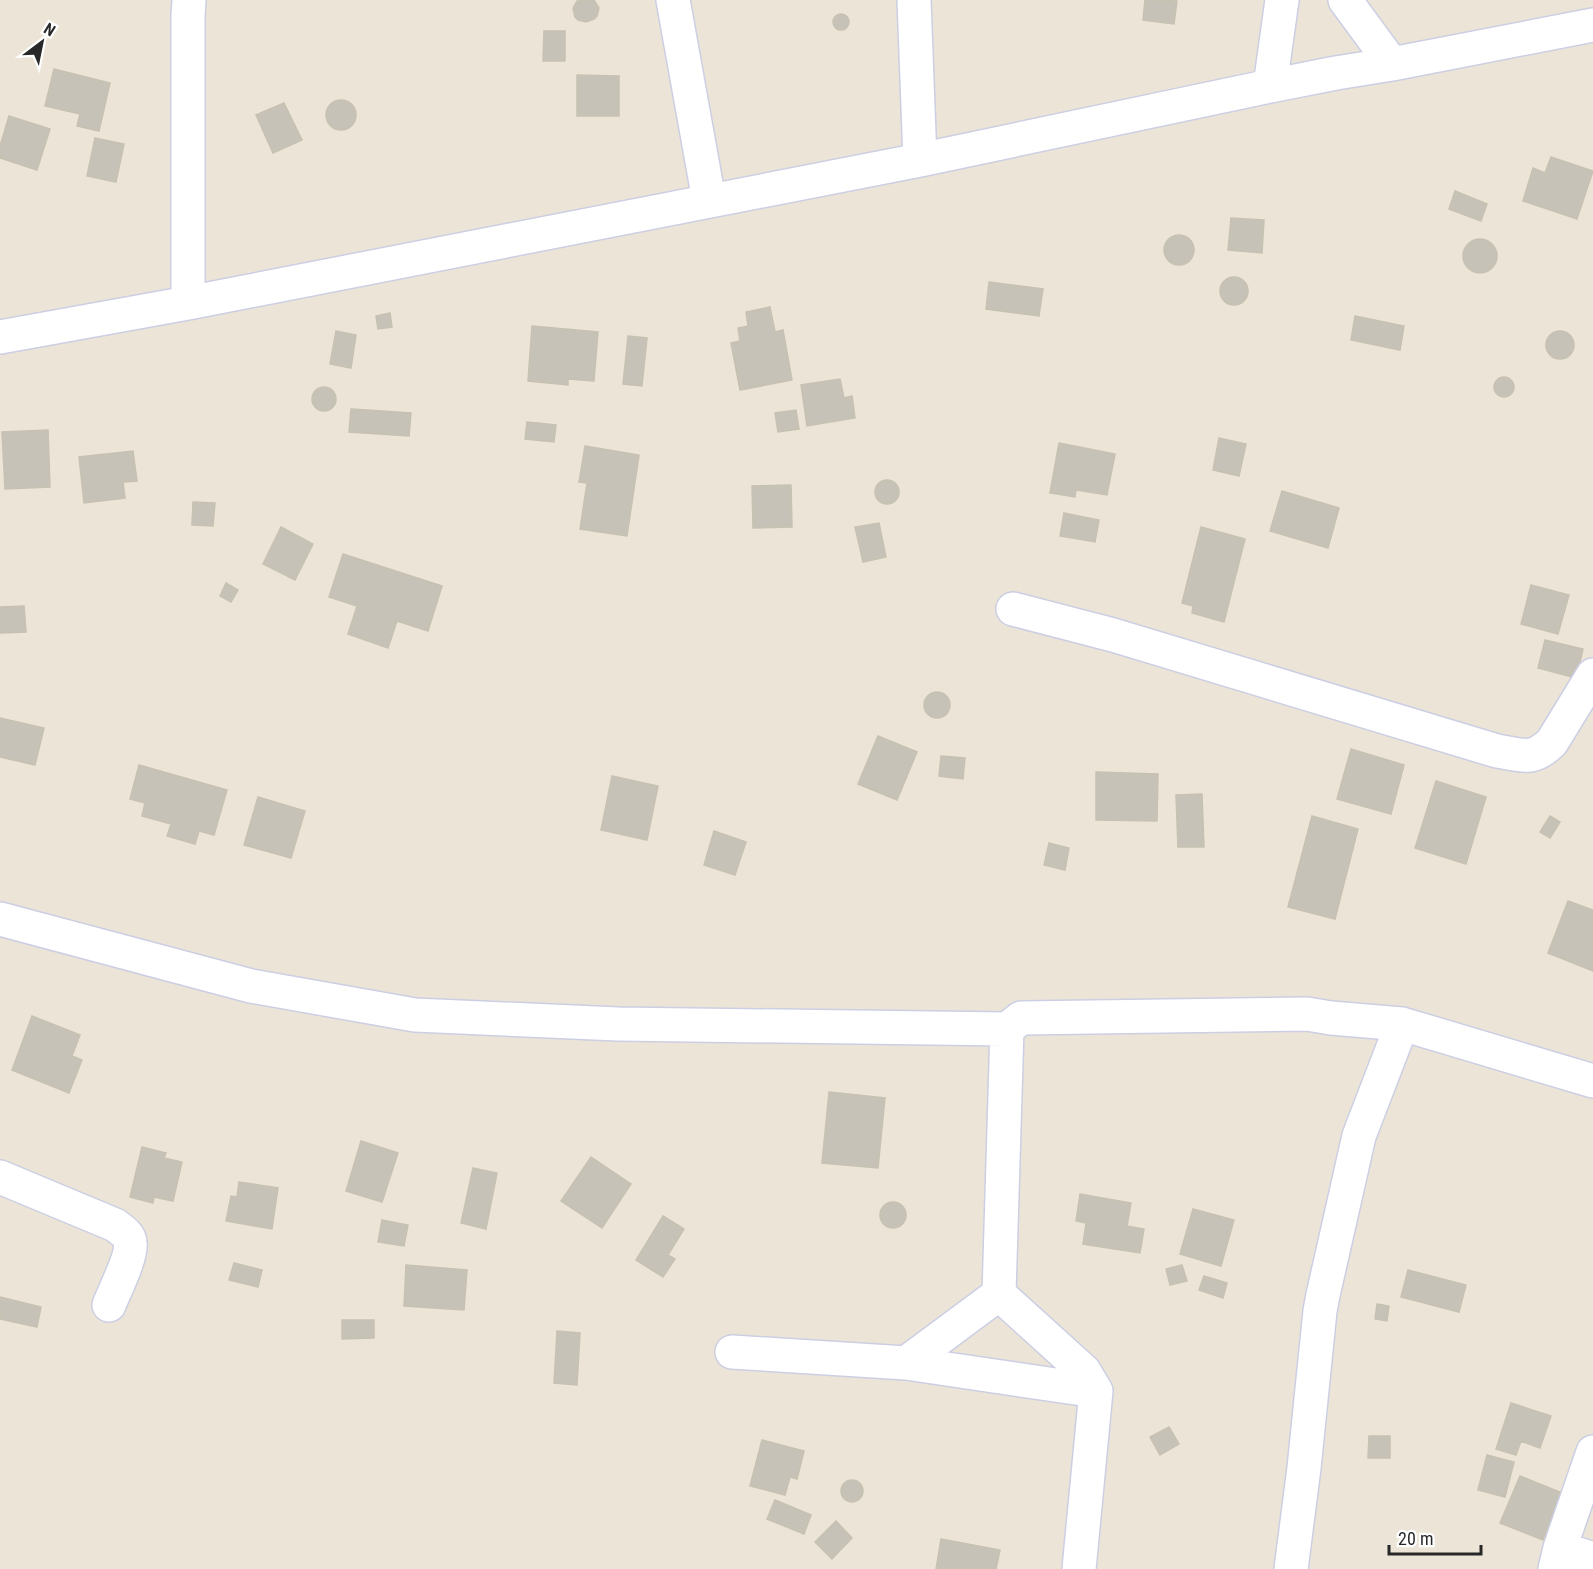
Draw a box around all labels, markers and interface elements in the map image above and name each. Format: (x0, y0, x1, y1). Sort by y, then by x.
north arrow (12, 12, 72, 72)
text: N (40, 19, 59, 40)
scale bar (1389, 1518, 1480, 1556)
text: 20 m (1398, 1528, 1433, 1549)

